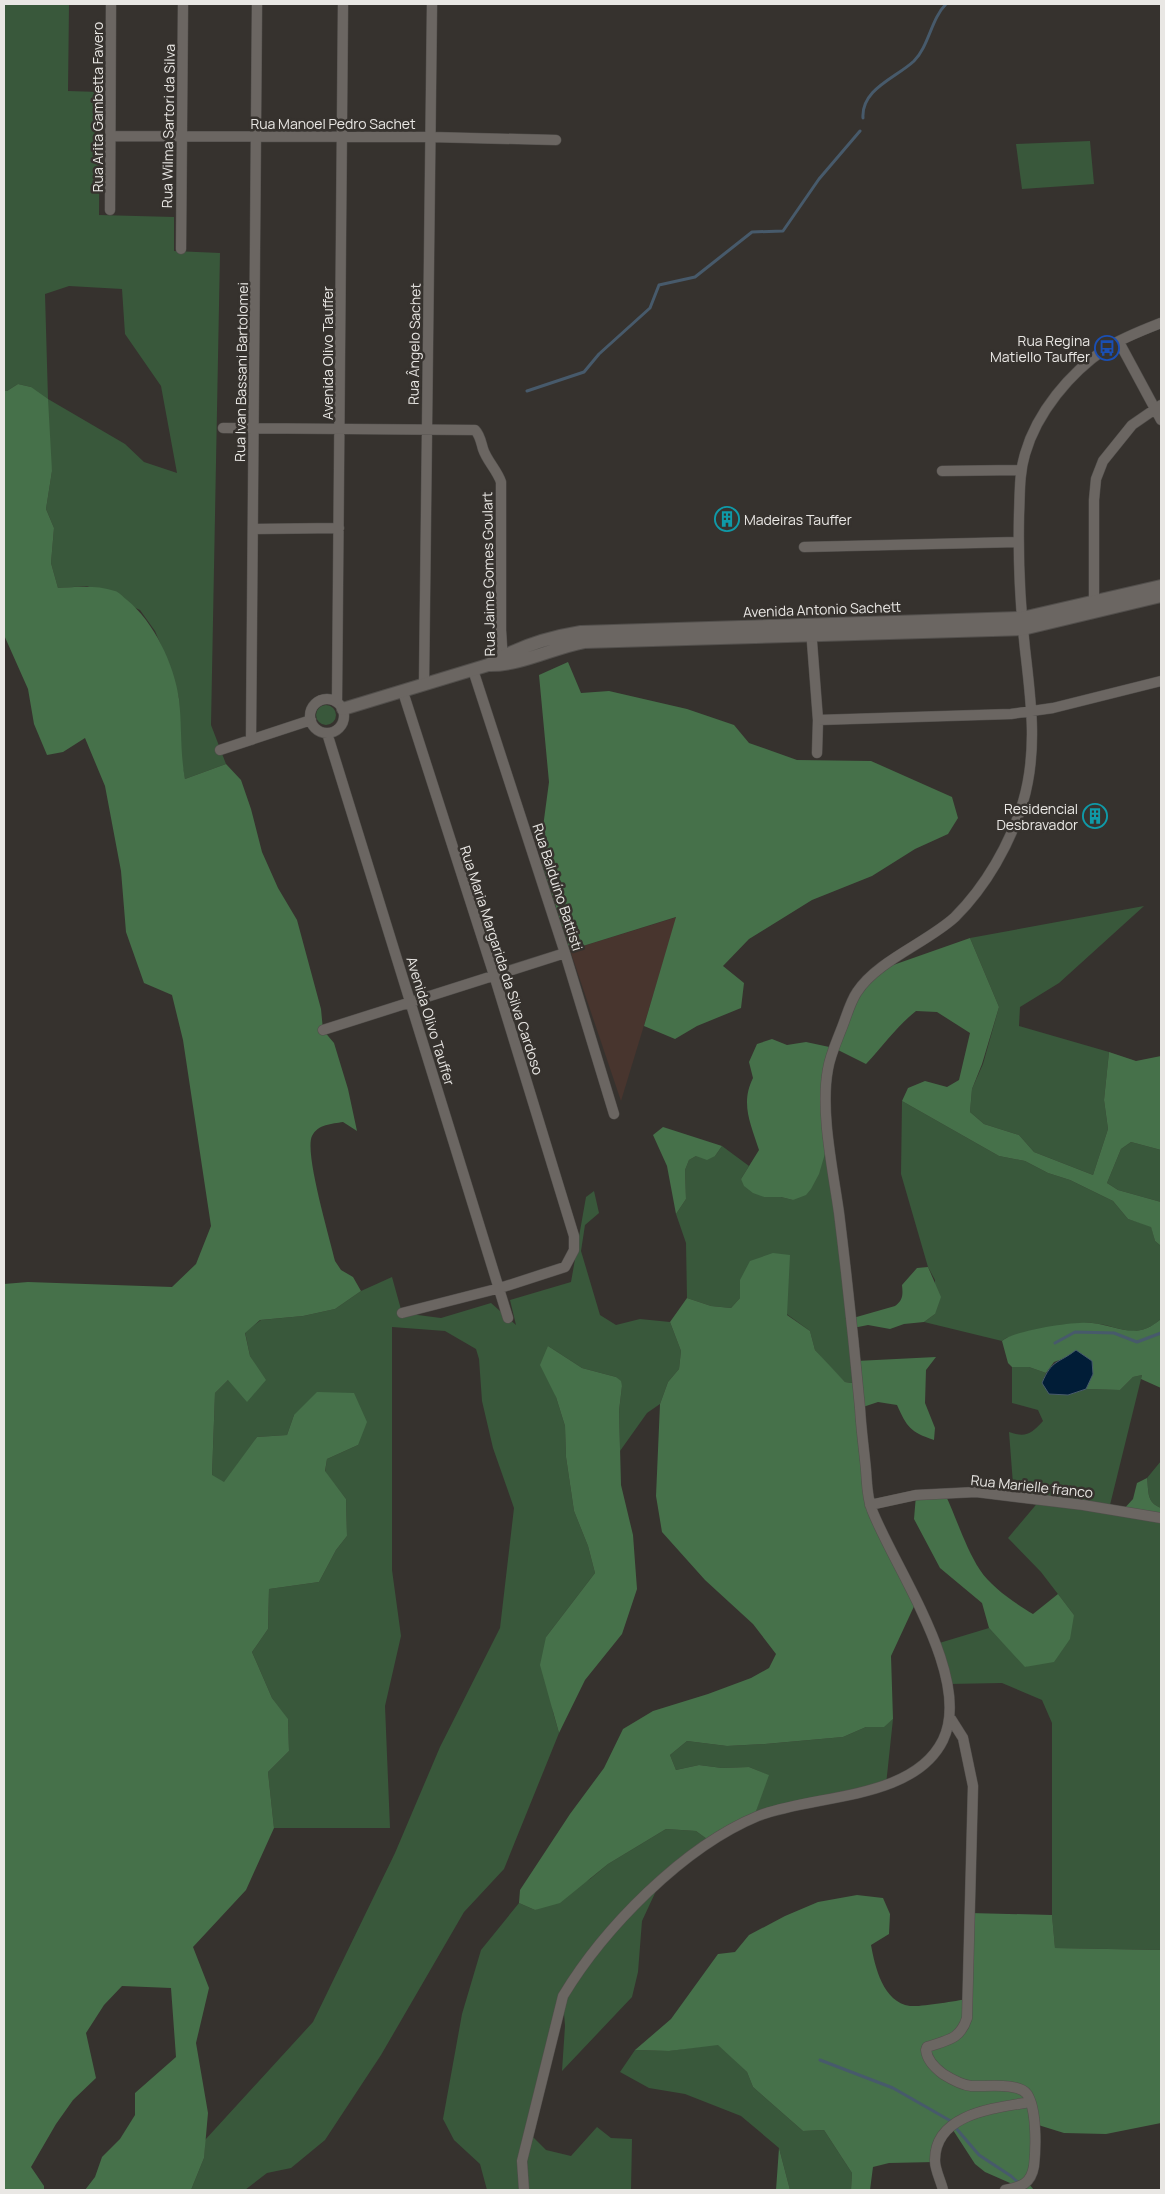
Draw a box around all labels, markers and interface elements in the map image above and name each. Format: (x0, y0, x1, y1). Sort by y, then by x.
street label: Rua Arita Gambetta Favero (88, 22, 107, 192)
street label: Rua Wilma Sartori da Silva (157, 44, 179, 208)
street label: Rua Manoel Pedro Sachet (250, 114, 416, 133)
street label: Rua Ivan Bassani Bartolomei (230, 282, 252, 462)
street label: Rua Ângelo Sachet (403, 282, 425, 405)
street label: Avenida Olivo Tauffer (318, 286, 337, 420)
place label: Rua Regina Matiello Tauffer (990, 331, 1090, 366)
bus stop icon: Rua Regina Matiello Tauffer (1094, 335, 1120, 361)
street label: Rua Jaime Gomes Goulart (477, 491, 499, 656)
building icon: Madeiras Tauffer (714, 506, 740, 532)
place label: Madeiras Tauffer (744, 510, 852, 529)
street label: Avenida Antonio Sachett (743, 597, 901, 621)
place label: Residencial Desbravador (996, 799, 1078, 834)
building icon: Residencial Desbravador (1082, 803, 1108, 829)
street label: Rua Balduíno Battisti (528, 821, 588, 953)
street label: Rua Maria Margarida da Silva Cardoso (456, 843, 548, 1077)
street label: Avenida Olivo Tauffer (402, 954, 460, 1088)
street label: Rua Marielle franco (970, 1470, 1094, 1502)

